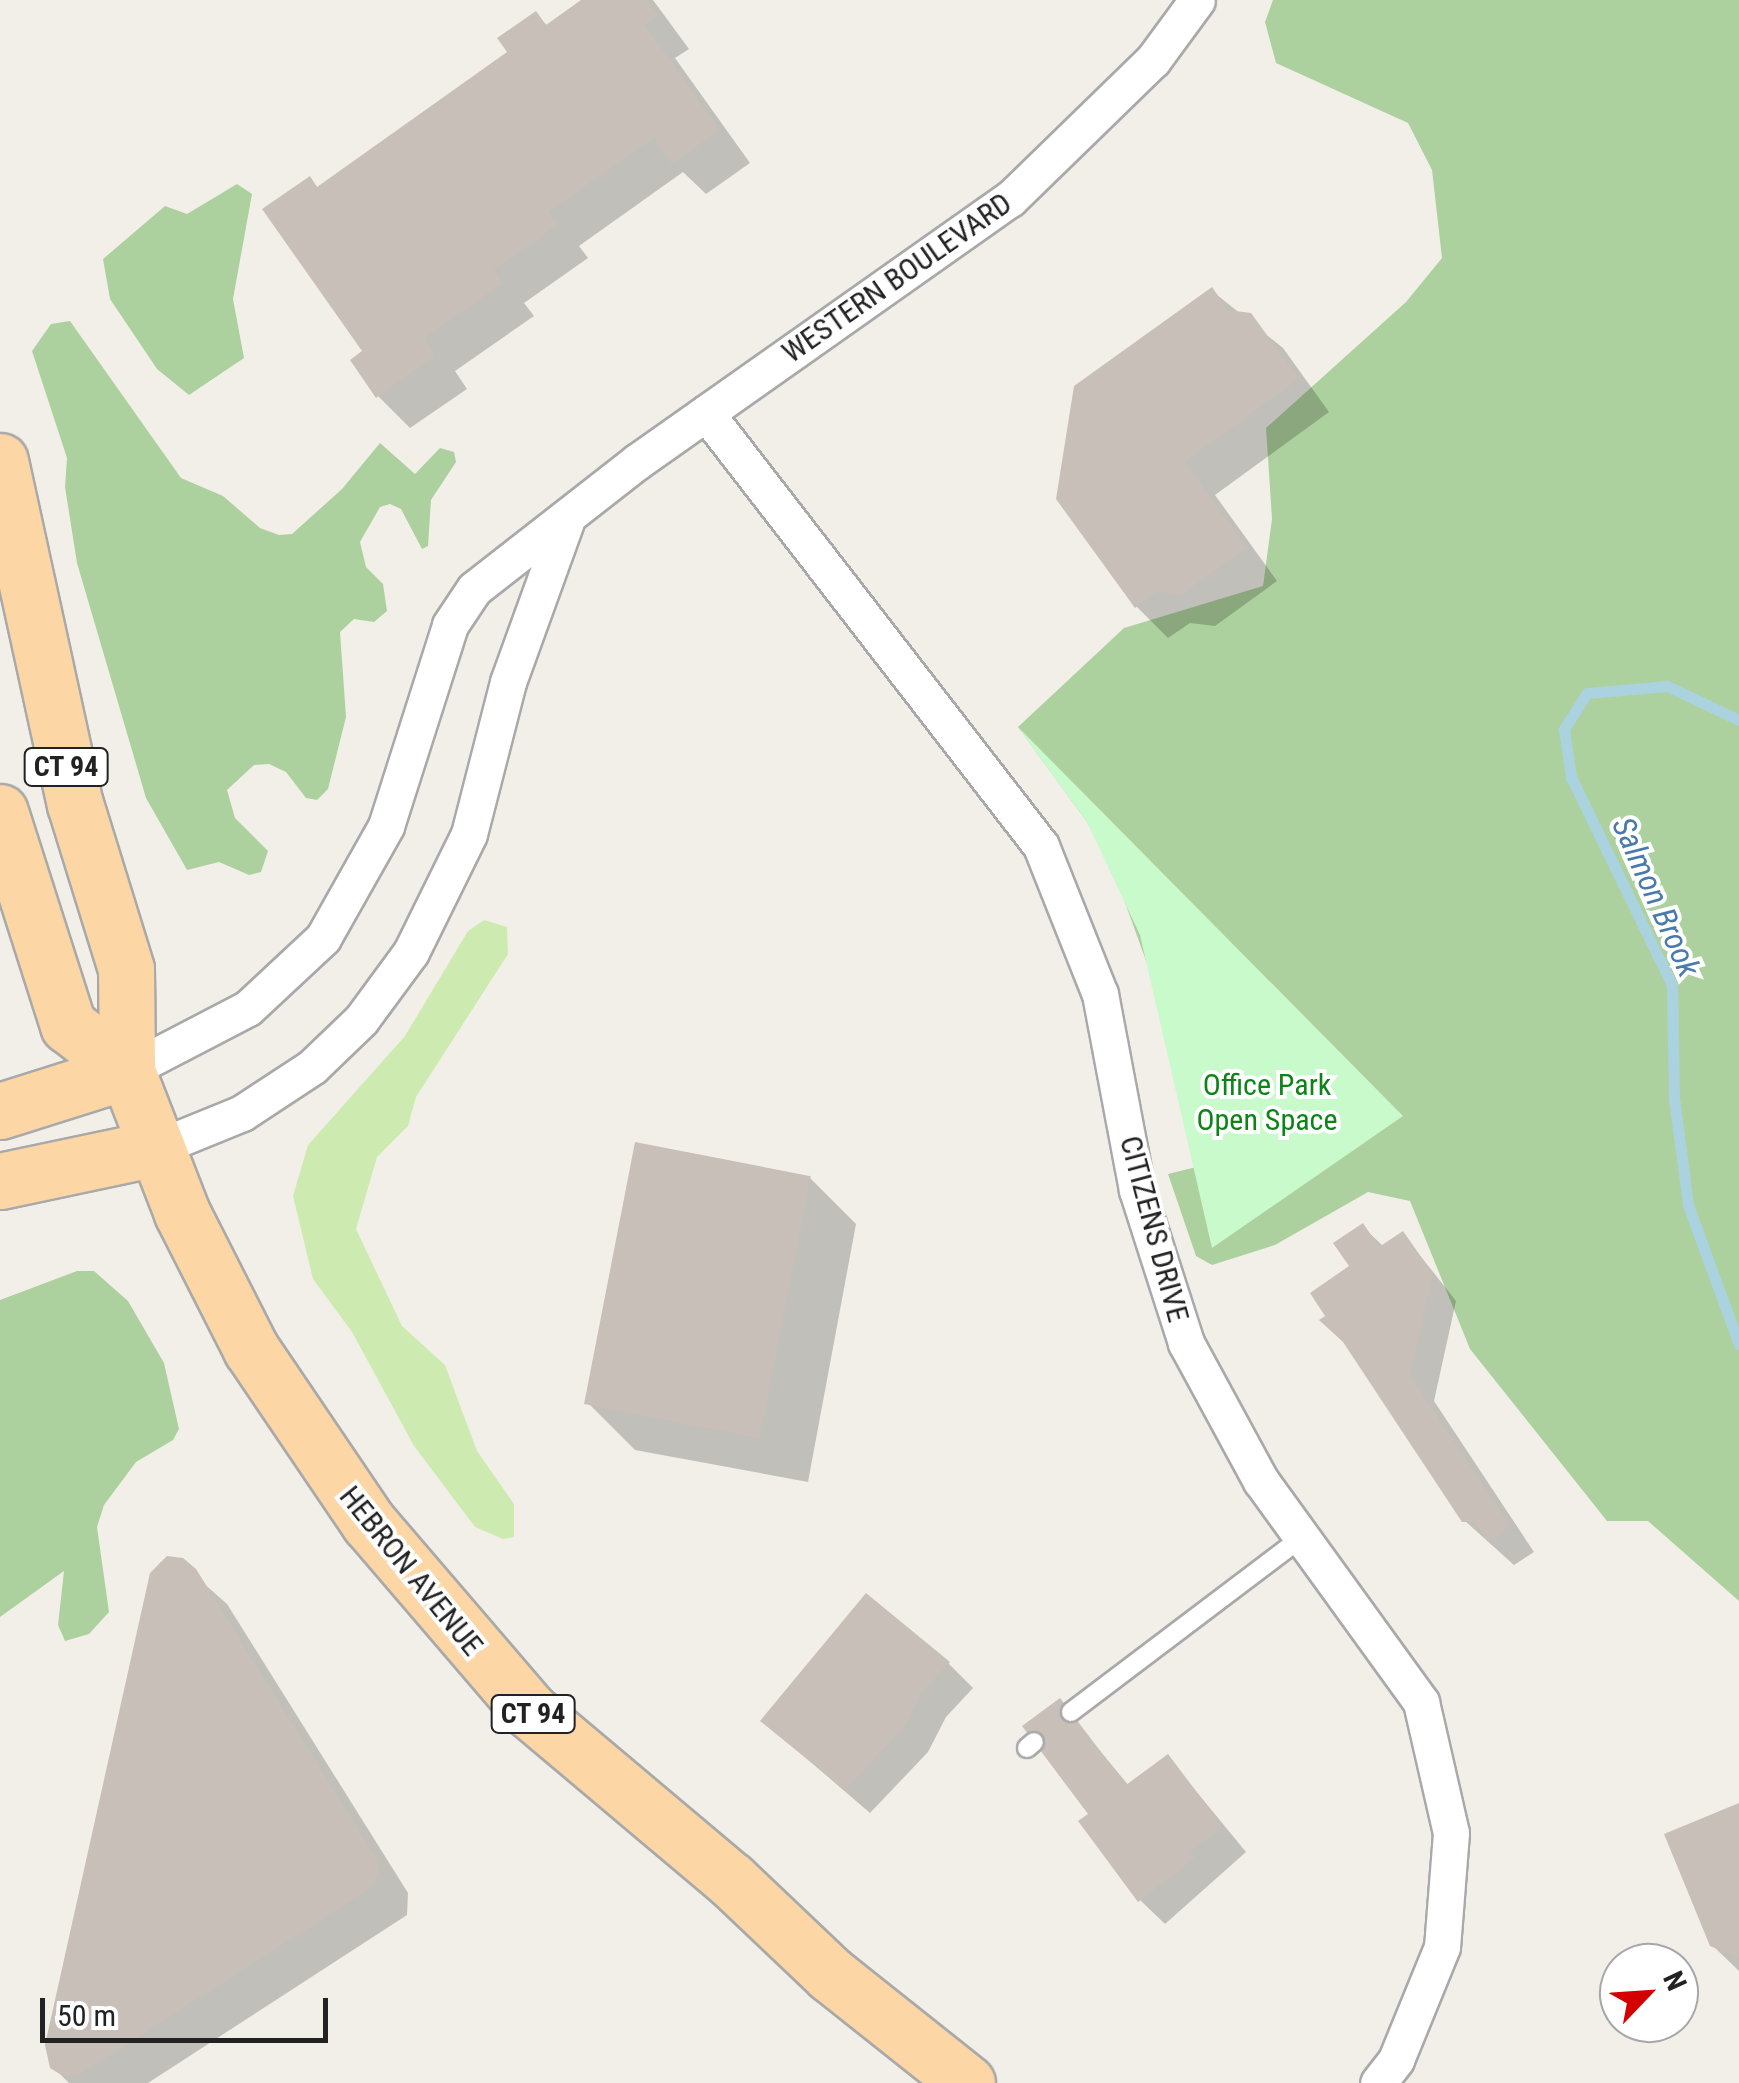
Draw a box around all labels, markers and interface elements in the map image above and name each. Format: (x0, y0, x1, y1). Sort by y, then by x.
street label: WESTERN BOULEVARD (775, 185, 1019, 371)
road number: CT 94 (21, 744, 111, 790)
water label: Salmon Brook (1604, 811, 1708, 983)
park label: Office Park Open Space (1197, 1067, 1337, 1138)
street label: CITIZENS DRIVE (1112, 1132, 1196, 1326)
street label: HEBRON AVENUE (332, 1479, 490, 1663)
road number: CT 94 (488, 1691, 578, 1737)
north arrow (1599, 1943, 1699, 2043)
text: N (1656, 1966, 1693, 1996)
scale bar (45, 1978, 332, 2040)
text: 50 m (57, 1998, 116, 2033)

